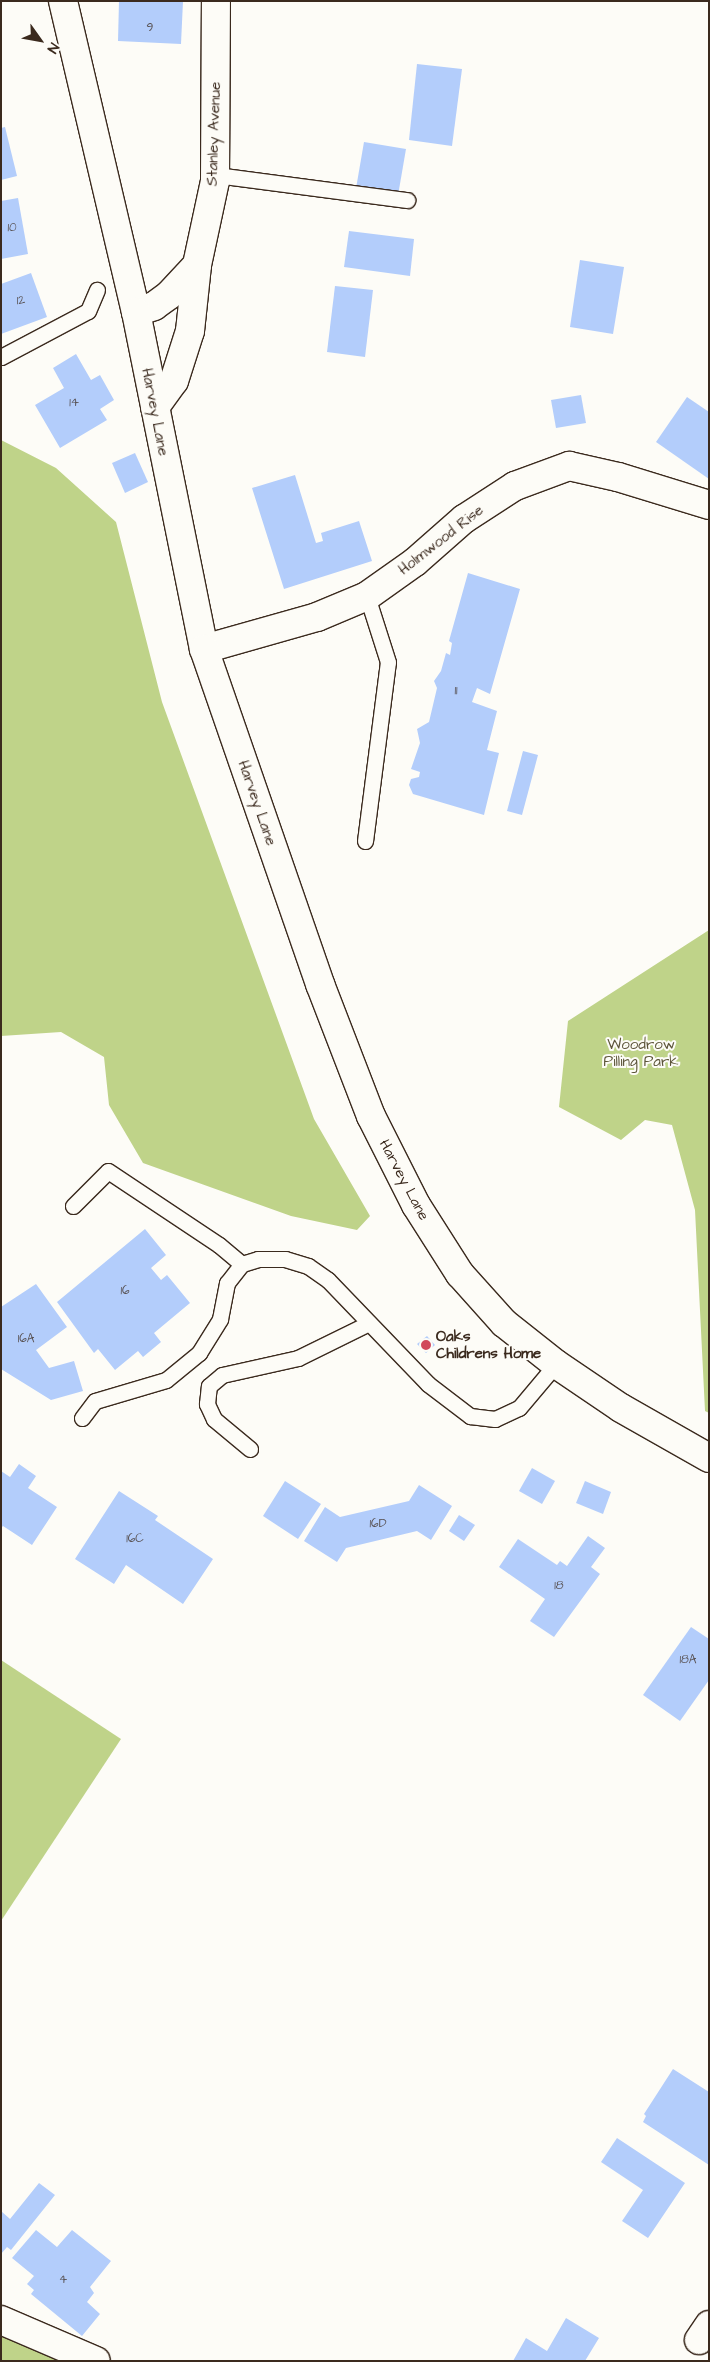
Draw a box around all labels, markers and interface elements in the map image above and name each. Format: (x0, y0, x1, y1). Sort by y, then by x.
north arrow (15, 15, 65, 65)
house number: 9 (147, 21, 153, 35)
text: N (42, 39, 64, 57)
street label: Stanley Avenue (203, 82, 225, 186)
house number: 10 (7, 221, 17, 235)
house number: 12 (17, 294, 25, 308)
street label: Harvey Lane (138, 367, 172, 457)
house number: 14 (69, 396, 79, 410)
street label: Holmwood Rise (395, 501, 487, 579)
house number: 11 (454, 684, 458, 698)
street label: Harvey Lane (234, 758, 280, 848)
park label: Woodrow Pilling Park (604, 1035, 678, 1070)
street label: Harvey Lane (375, 1137, 433, 1223)
house number: 16 (120, 1284, 130, 1298)
place label: Oaks Childrens Home (436, 1327, 541, 1362)
house number: 16A (18, 1332, 34, 1346)
marker: Oaks Childrens Home (420, 1339, 432, 1351)
house number: 16D (370, 1517, 386, 1531)
house number: 16C (126, 1532, 144, 1546)
house number: 18 (554, 1579, 564, 1593)
house number: 18A (679, 1653, 697, 1667)
house number: 4 (59, 2273, 67, 2287)

